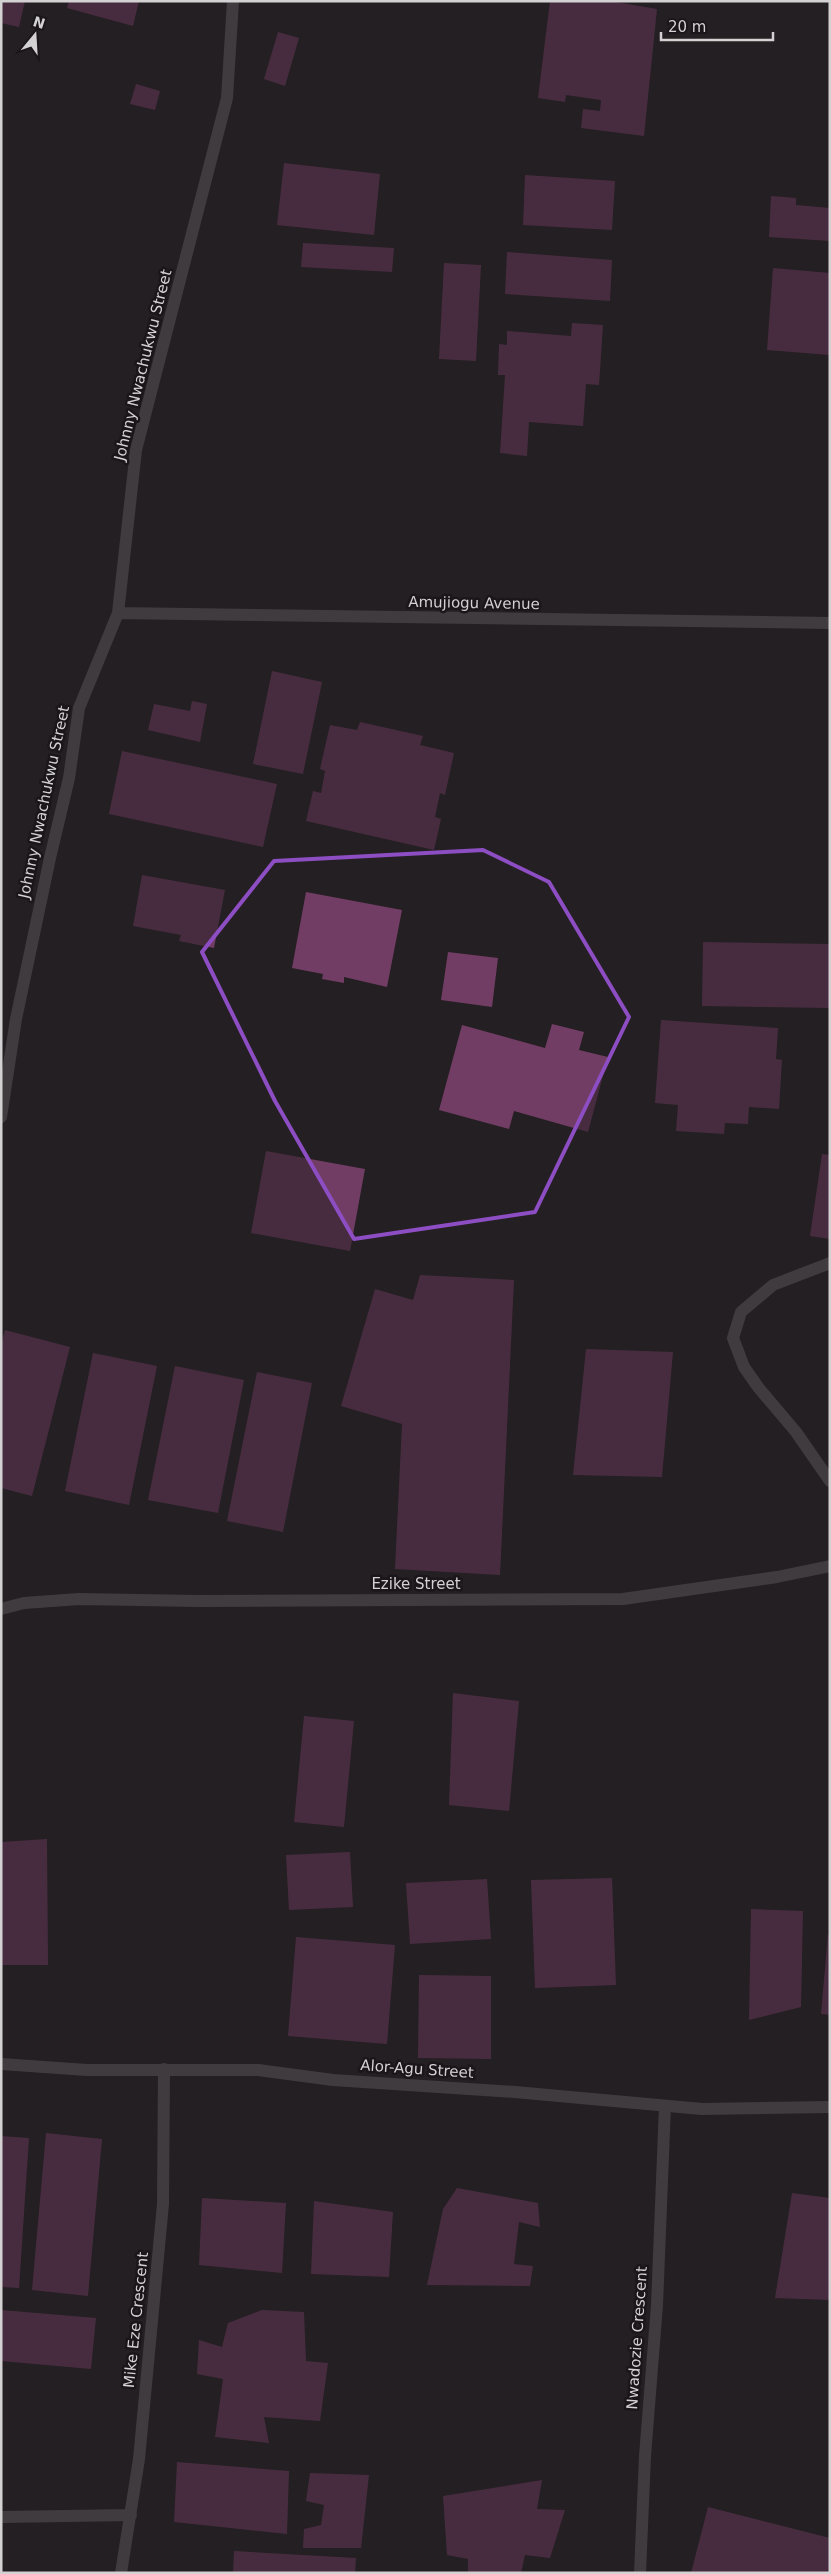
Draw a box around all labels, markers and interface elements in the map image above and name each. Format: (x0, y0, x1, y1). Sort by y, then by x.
north arrow (10, 10, 60, 60)
scale bar (661, 10, 774, 42)
text: N (31, 13, 47, 32)
text: 20 m (668, 18, 706, 36)
street label: Johnny Nwachukwu Street (110, 267, 176, 463)
street label: Amujiogu Avenue (408, 593, 540, 613)
street label: Johnny Nwachukwu Street (15, 704, 73, 901)
street label: Ezike Street (371, 1575, 461, 1593)
street label: Alor-Agu Street (360, 2056, 474, 2082)
street label: Mike Eze Crescent (120, 2251, 152, 2389)
street label: Nwadozie Crescent (623, 2266, 651, 2410)

